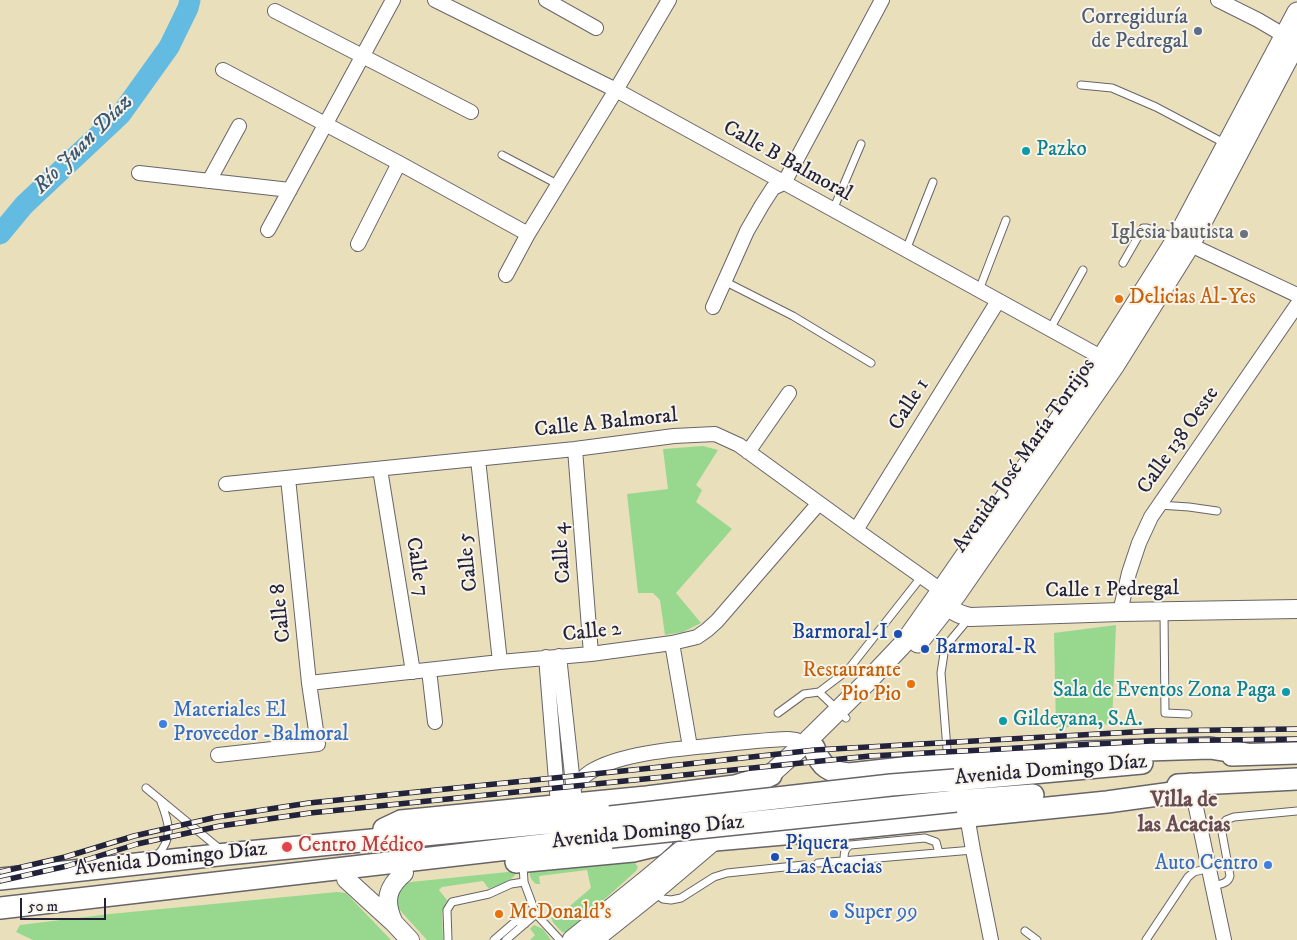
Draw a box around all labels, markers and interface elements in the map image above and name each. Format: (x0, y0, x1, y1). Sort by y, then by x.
place label: Corregiduría de Pedregal (1081, 6, 1188, 56)
marker: Corregiduría de Pedregal (1192, 25, 1204, 37)
water label: Río Juan Díaz (29, 90, 139, 200)
street label: Calle B Balmoral (718, 116, 856, 208)
place label: Pazko (1036, 138, 1087, 164)
marker: Pazko (1020, 145, 1032, 157)
place label: Iglesia bautista (1111, 221, 1234, 247)
marker: Iglesia bautista (1238, 228, 1250, 240)
place label: Delicias Al-Yes (1129, 286, 1256, 312)
marker: Delicias Al-Yes (1113, 293, 1125, 305)
street label: Avenida José María Torrijos (948, 354, 1102, 558)
street label: Calle 1 (884, 374, 936, 436)
street label: Calle 138 Oeste (1133, 382, 1225, 500)
street label: Calle A Balmoral (533, 404, 679, 444)
street label: Calle 4 (548, 522, 578, 584)
street label: Calle 5 (453, 531, 485, 593)
street label: Calle 7 (399, 536, 433, 598)
street label: Calle 1 Pedregal (1045, 577, 1179, 605)
street label: Calle 8 (266, 582, 298, 644)
street label: Calle 2 (561, 617, 623, 649)
place label: Barmoral-I (792, 621, 888, 647)
marker: Barmoral-I (892, 628, 904, 640)
place label: Barmoral-R (935, 636, 1036, 662)
marker: Barmoral-R (919, 643, 931, 655)
place label: Restaurante Pio Pio (803, 659, 901, 709)
marker: Restaurante Pio Pio (905, 678, 917, 690)
place label: Sala de Eventos Zona Paga (1053, 679, 1276, 705)
marker: Sala de Eventos Zona Paga (1280, 686, 1292, 698)
place label: Materiales El Proveedor -Balmoral (173, 699, 349, 749)
place label: Gildeyana, S.A. (1013, 708, 1143, 734)
marker: Gildeyana, S.A. (997, 715, 1009, 727)
marker: Materiales El Proveedor -Balmoral (157, 718, 169, 730)
street label: Avenida Domingo Díaz (954, 750, 1148, 792)
district label: Villa de las Acacias (1138, 788, 1230, 839)
street label: Avenida Domingo Díaz (551, 810, 745, 856)
place label: Piquera Las Acacias (785, 832, 882, 882)
place label: Centro Médico (298, 834, 424, 860)
street label: Avenida Domingo Díaz (74, 837, 268, 883)
marker: Centro Médico (280, 840, 294, 854)
marker: Piquera Las Acacias (769, 851, 781, 863)
place label: Auto Centro (1155, 852, 1258, 878)
marker: Auto Centro (1262, 859, 1274, 871)
scale bar (22, 888, 109, 920)
text: 50 m (28, 897, 58, 916)
place label: McDonald's (509, 901, 612, 927)
place label: Super 99 (844, 901, 918, 927)
marker: McDonald's (493, 908, 505, 920)
marker: Super 99 (828, 908, 840, 920)

